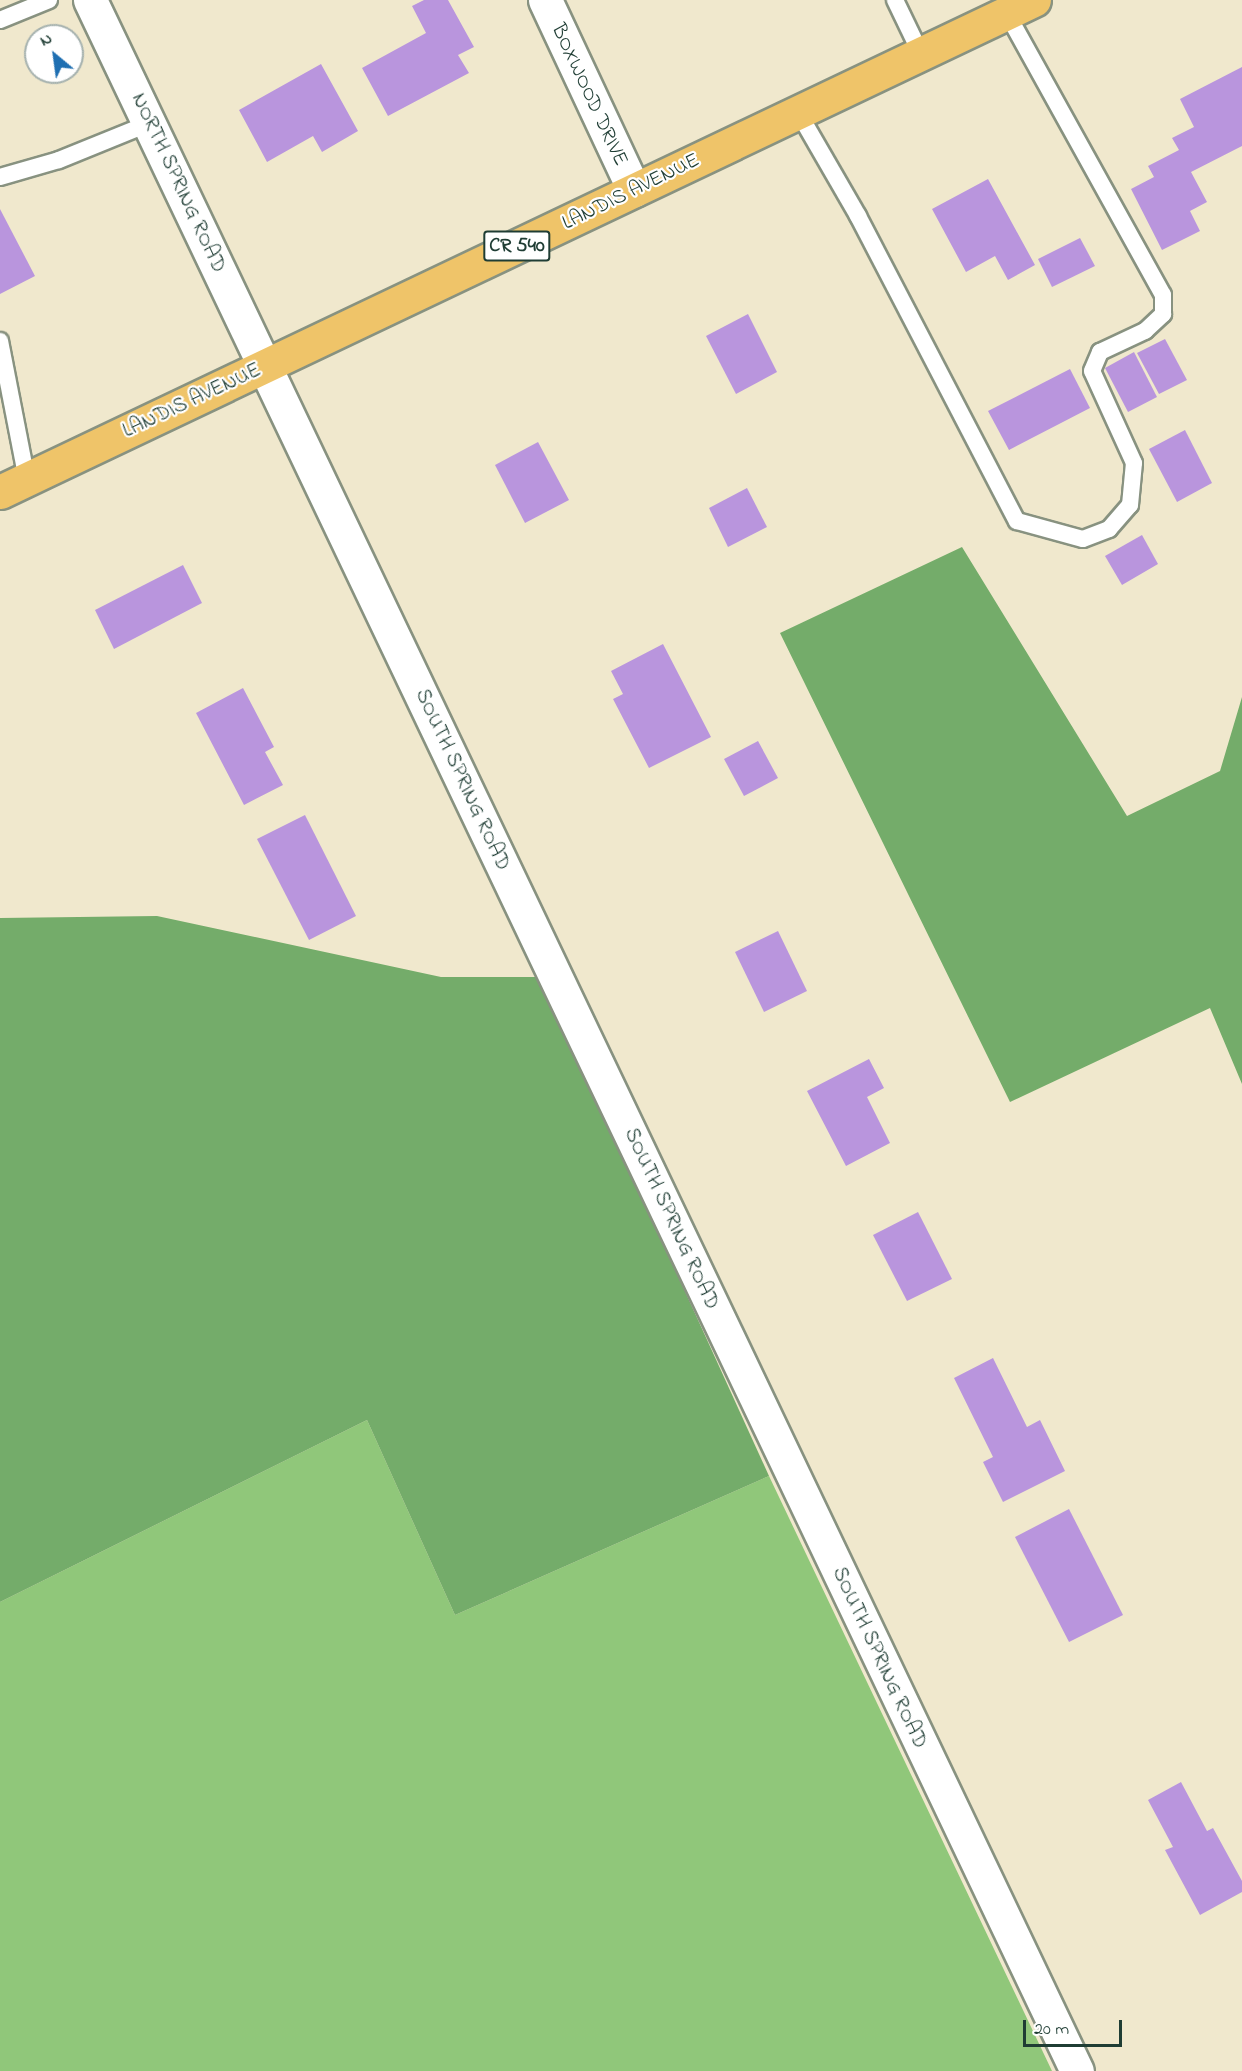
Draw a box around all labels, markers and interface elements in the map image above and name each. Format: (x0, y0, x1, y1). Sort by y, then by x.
street label: BOXWOOD DRIVE (545, 20, 633, 170)
north arrow (24, 24, 84, 84)
text: N (36, 27, 57, 53)
street label: NORTH SPRING ROAD (125, 89, 231, 277)
street label: LANDIS AVENUE (558, 148, 704, 236)
road number: CR 540 (482, 229, 552, 263)
street label: LANDIS AVENUE (119, 358, 265, 444)
street label: SOUTH SPRING ROAD (409, 685, 515, 875)
street label: SOUTH SPRING ROAD (618, 1124, 724, 1314)
street label: SOUTH SPRING ROAD (826, 1563, 932, 1753)
scale bar (1026, 2008, 1125, 2046)
text: 20 m (1034, 2017, 1069, 2043)

